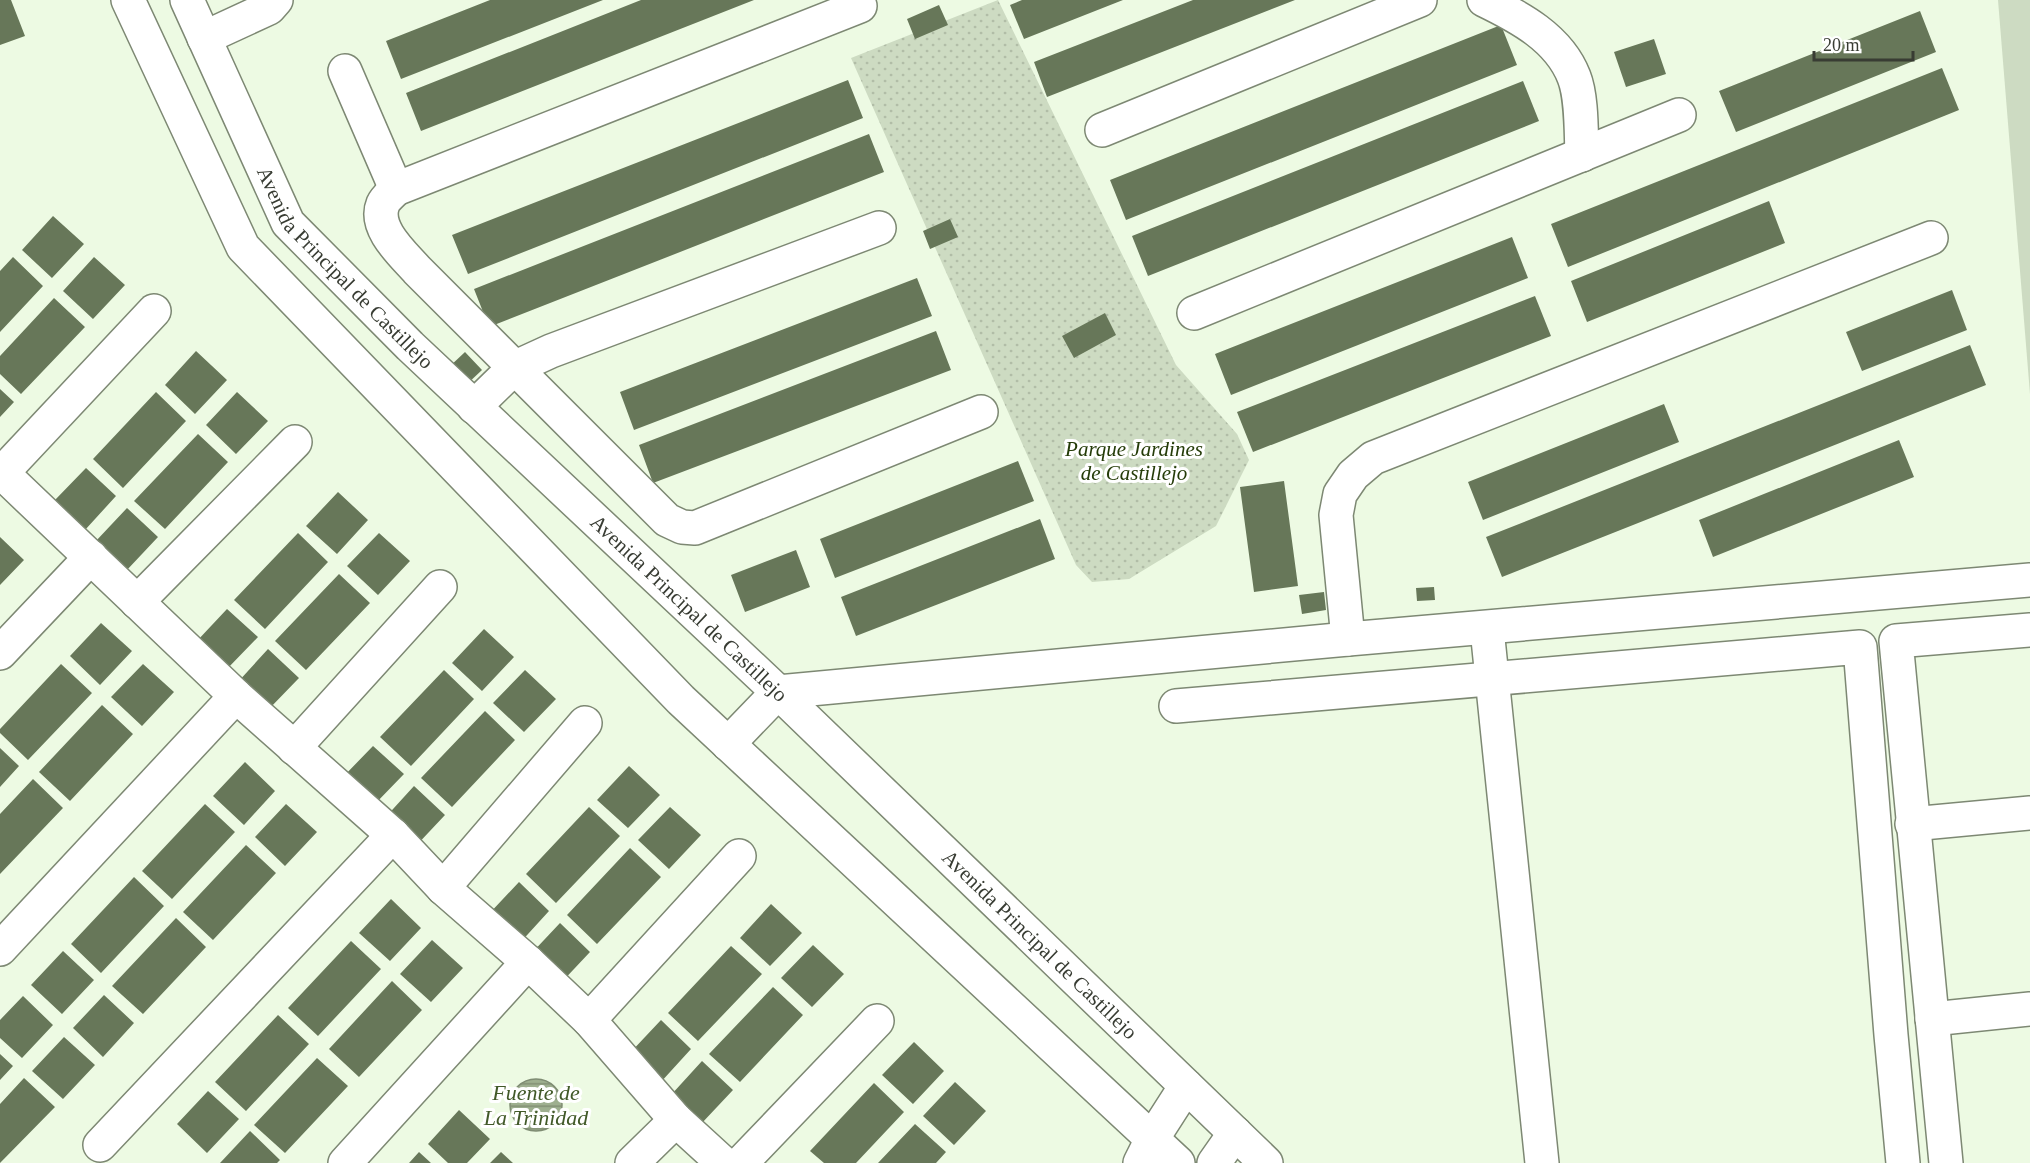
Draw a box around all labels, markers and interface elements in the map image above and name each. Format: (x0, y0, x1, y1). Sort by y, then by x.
scale bar (1814, 24, 1913, 62)
text: 20 m (1823, 35, 1860, 55)
street label: Avenida Principal de Castillejo (252, 163, 438, 374)
park label: Parque Jardines de Castillejo (1064, 437, 1203, 485)
street label: Avenida Principal de Castillejo (585, 510, 793, 707)
street label: Avenida Principal de Castillejo (937, 845, 1142, 1044)
water label: Fuente de La Trinidad (483, 1080, 589, 1130)

